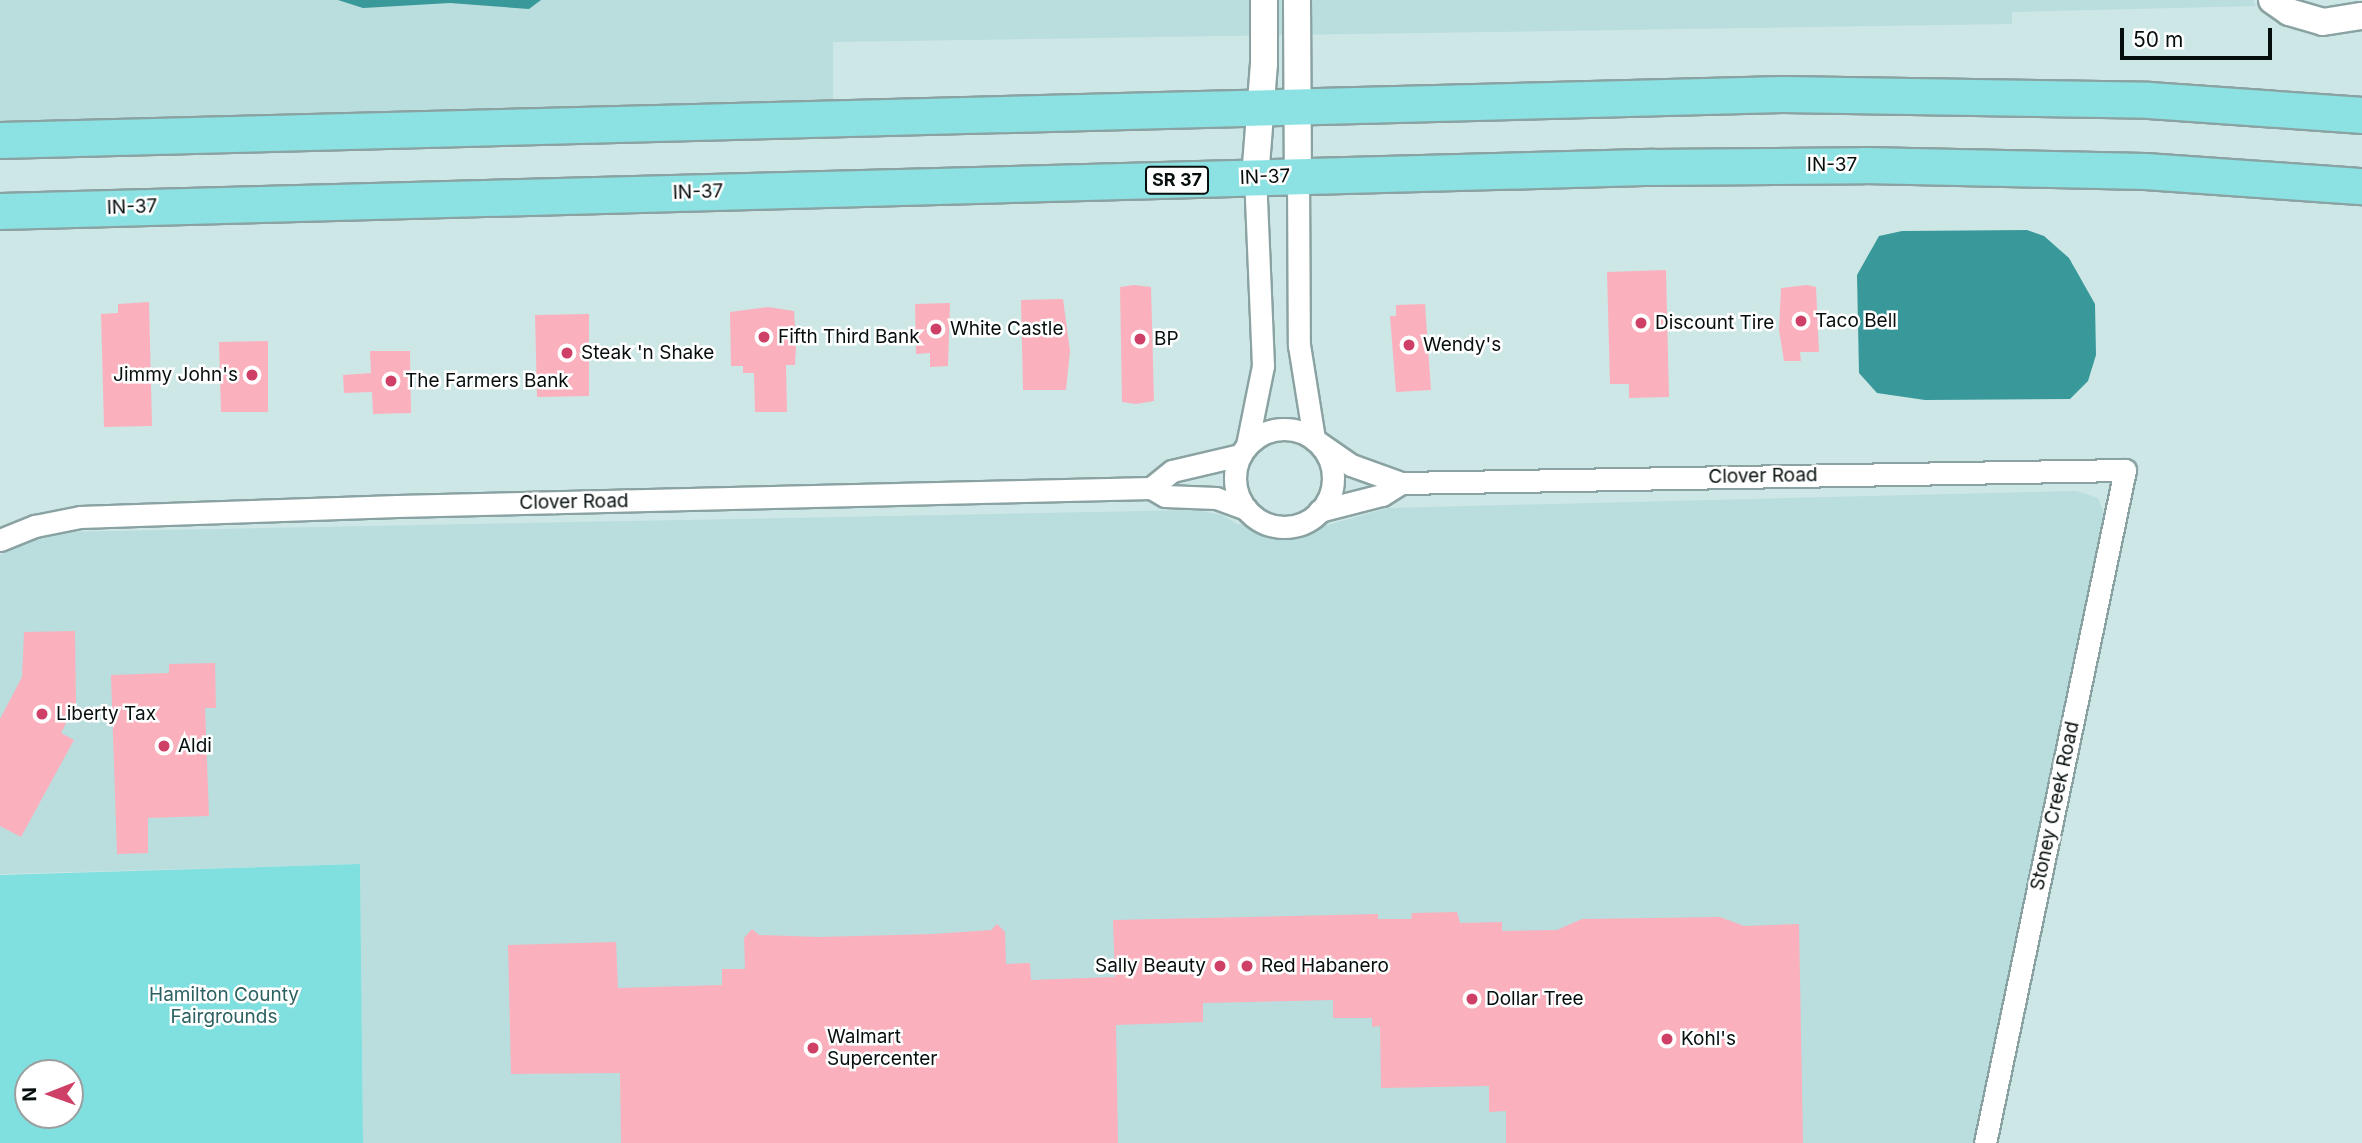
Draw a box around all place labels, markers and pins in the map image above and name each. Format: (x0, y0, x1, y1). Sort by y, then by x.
place label: Taco Bell (1815, 310, 1897, 332)
place label: Discount Tire (1655, 312, 1774, 334)
marker: Taco Bell (1793, 313, 1809, 329)
marker: Discount Tire (1633, 315, 1649, 331)
place label: White Castle (950, 318, 1063, 340)
marker: White Castle (928, 321, 944, 337)
place label: Fifth Third Bank (778, 326, 920, 348)
place label: BP (1154, 328, 1179, 350)
marker: Fifth Third Bank (756, 329, 772, 345)
marker: BP (1132, 331, 1148, 347)
place label: Wendy's (1423, 334, 1501, 356)
marker: Wendy's (1401, 337, 1417, 353)
place label: Steak 'n Shake (581, 342, 714, 364)
marker: Steak 'n Shake (559, 345, 575, 361)
place label: Jimmy John's (113, 364, 238, 386)
marker: Jimmy John's (244, 367, 260, 383)
place label: The Farmers Bank (405, 370, 569, 392)
marker: The Farmers Bank (383, 373, 399, 389)
place label: Liberty Tax (56, 703, 156, 725)
marker: Liberty Tax (34, 706, 50, 722)
place label: Aldi (178, 735, 212, 757)
marker: Aldi (156, 738, 172, 754)
place label: Sally Beauty (1095, 955, 1206, 977)
place label: Red Habanero (1261, 955, 1389, 977)
marker: Sally Beauty (1212, 958, 1228, 974)
marker: Red Habanero (1239, 958, 1255, 974)
place label: Dollar Tree (1486, 988, 1584, 1010)
marker: Dollar Tree (1464, 991, 1480, 1007)
place label: Walmart Supercenter (827, 1026, 937, 1070)
place label: Kohl's (1681, 1028, 1736, 1050)
marker: Kohl's (1659, 1031, 1675, 1047)
marker: Walmart Supercenter (805, 1040, 821, 1056)

